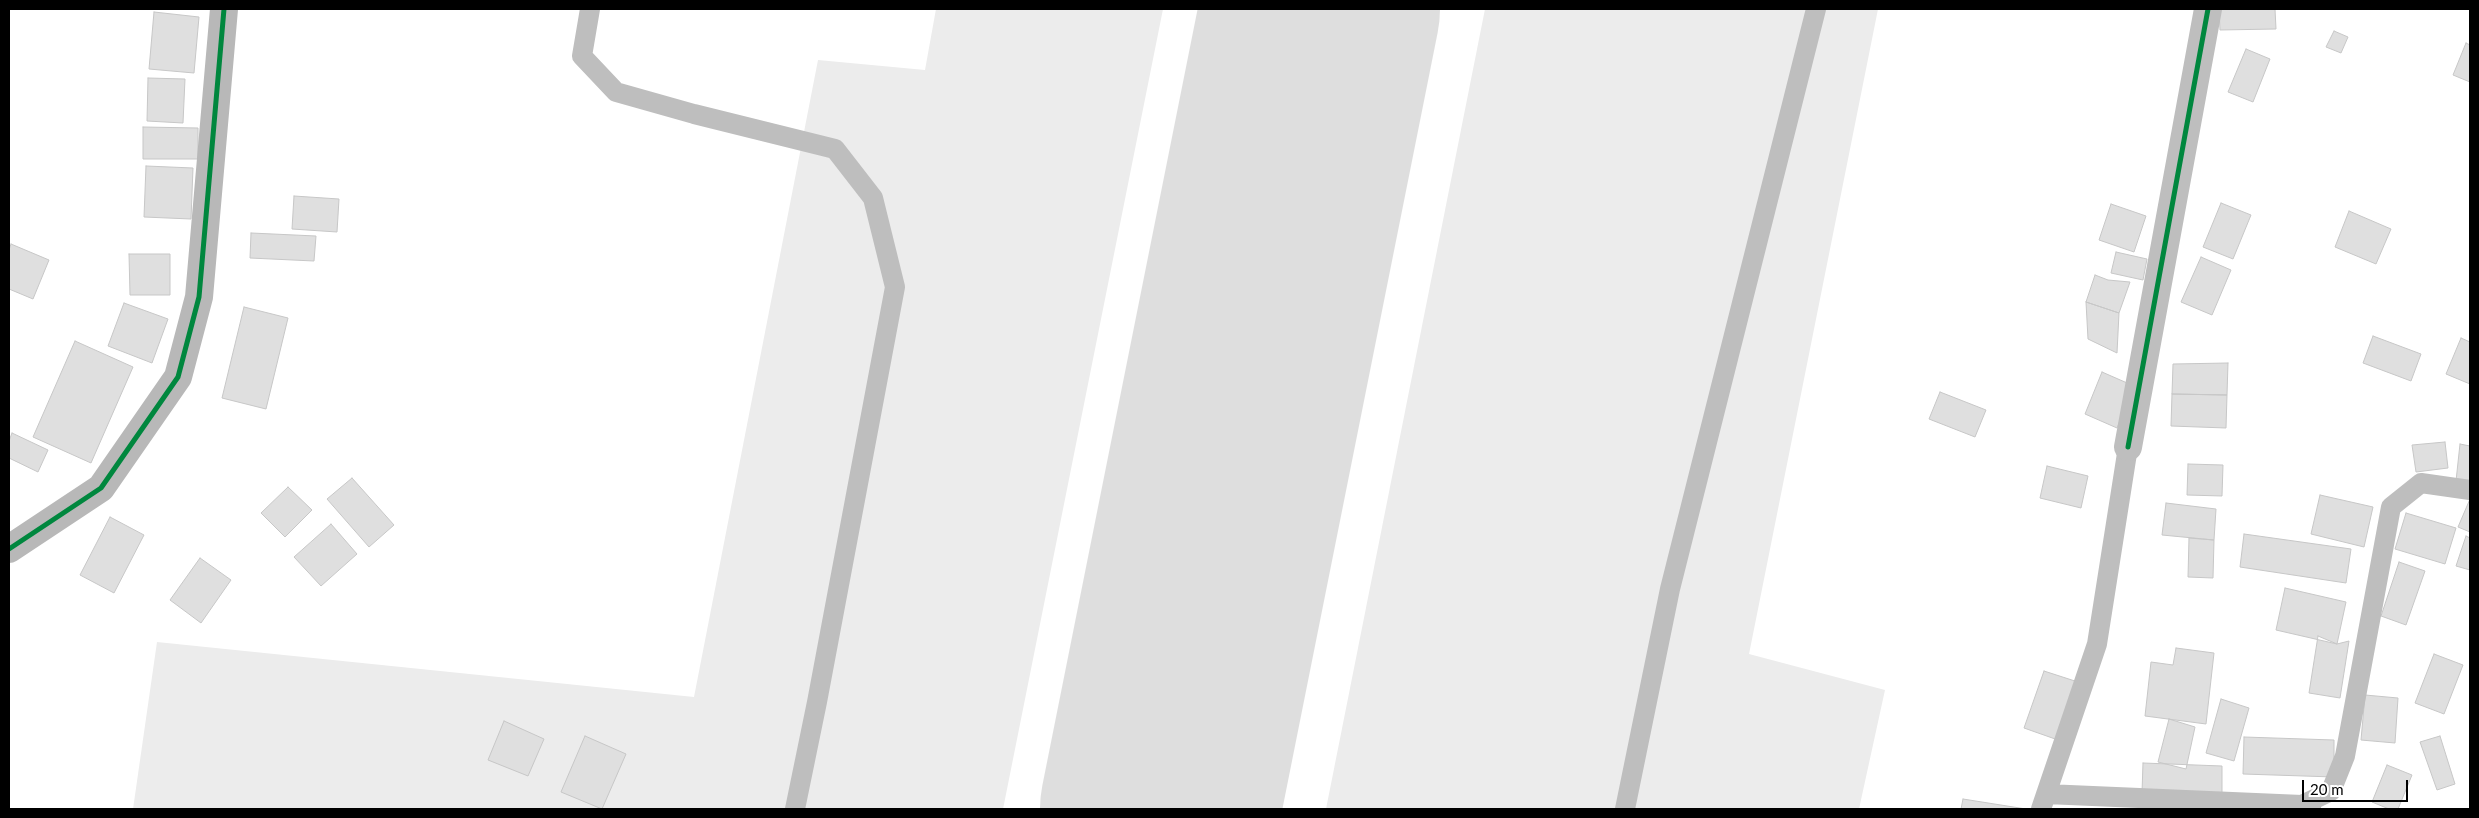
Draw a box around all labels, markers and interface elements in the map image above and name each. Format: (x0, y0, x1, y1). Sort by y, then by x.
scale bar (2304, 770, 2410, 802)
text: 20 m (2310, 780, 2344, 798)

